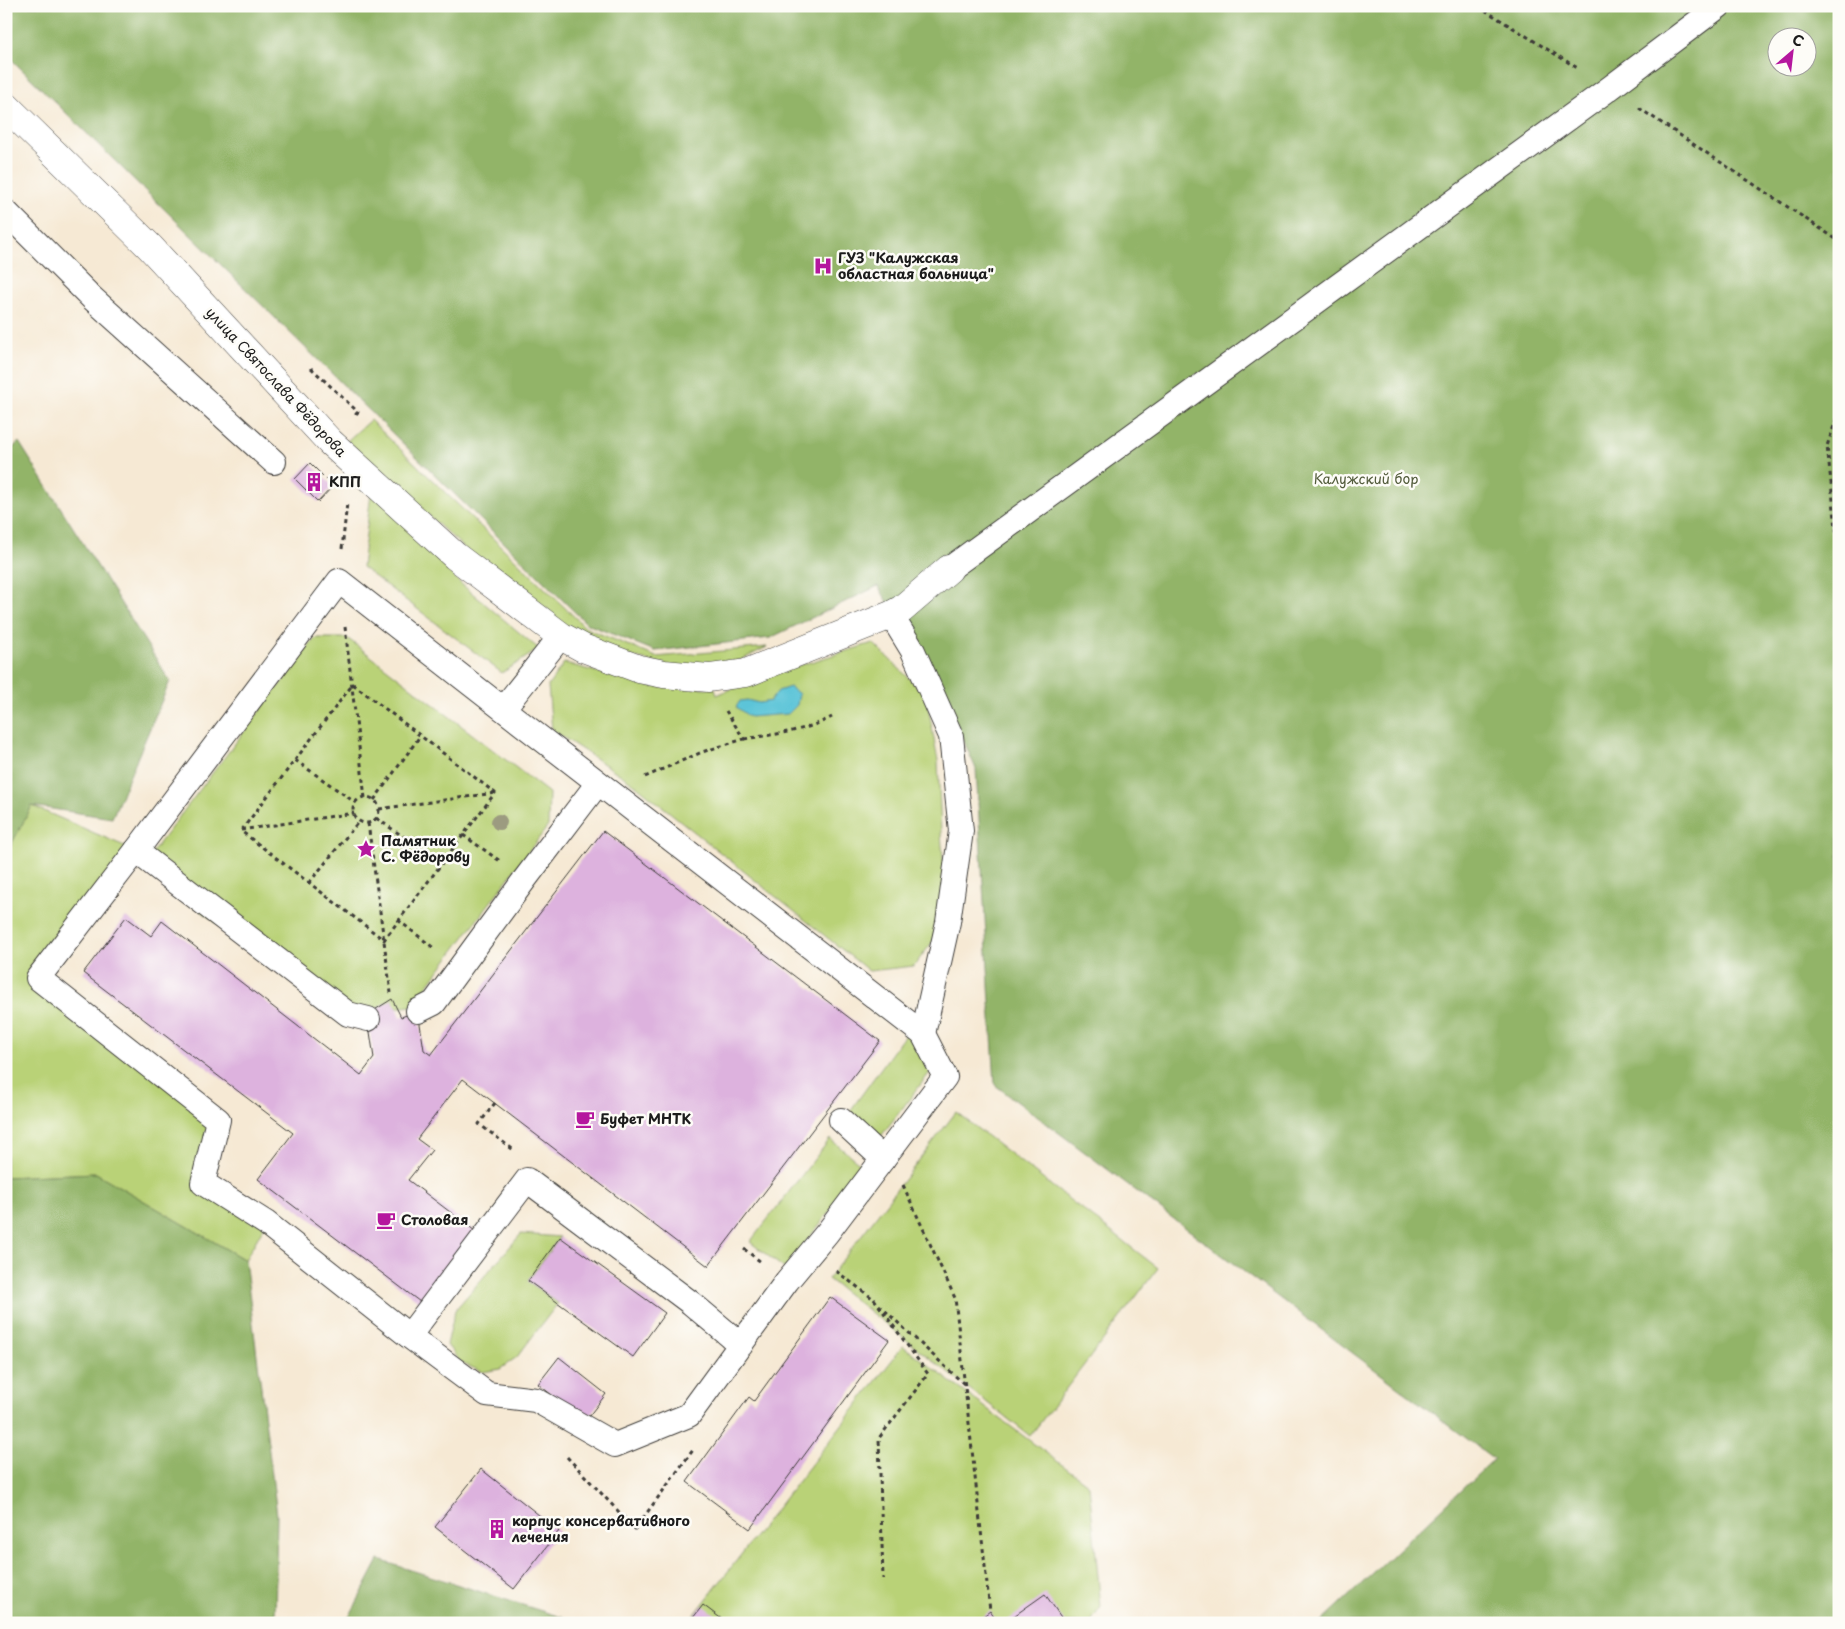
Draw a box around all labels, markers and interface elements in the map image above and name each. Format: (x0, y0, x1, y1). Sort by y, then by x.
north arrow (1768, 28, 1818, 78)
text: С (1789, 28, 1808, 52)
place label: ГУЗ "Калужская областная больница" (838, 247, 994, 284)
hospital icon: ГУЗ "Калужская областная больница" (812, 255, 834, 277)
street label: улица Святослава Фёдорова (201, 302, 352, 461)
park label: Калужский бор (1314, 468, 1418, 489)
building icon: КПП (303, 471, 325, 493)
place label: КПП (329, 471, 361, 492)
place label: Памятник С. Фёдорову (381, 830, 470, 867)
place icon: Памятник С. Фёдорову (355, 838, 377, 860)
cafe icon: Буфет МНТК (574, 1108, 596, 1130)
place label: Буфет МНТК (600, 1108, 692, 1129)
cafe icon: Столовая (375, 1209, 397, 1231)
place label: Столовая (401, 1209, 468, 1230)
place label: корпус консервативного лечения (511, 1510, 690, 1547)
building icon: корпус консервативного лечения (486, 1518, 508, 1540)

